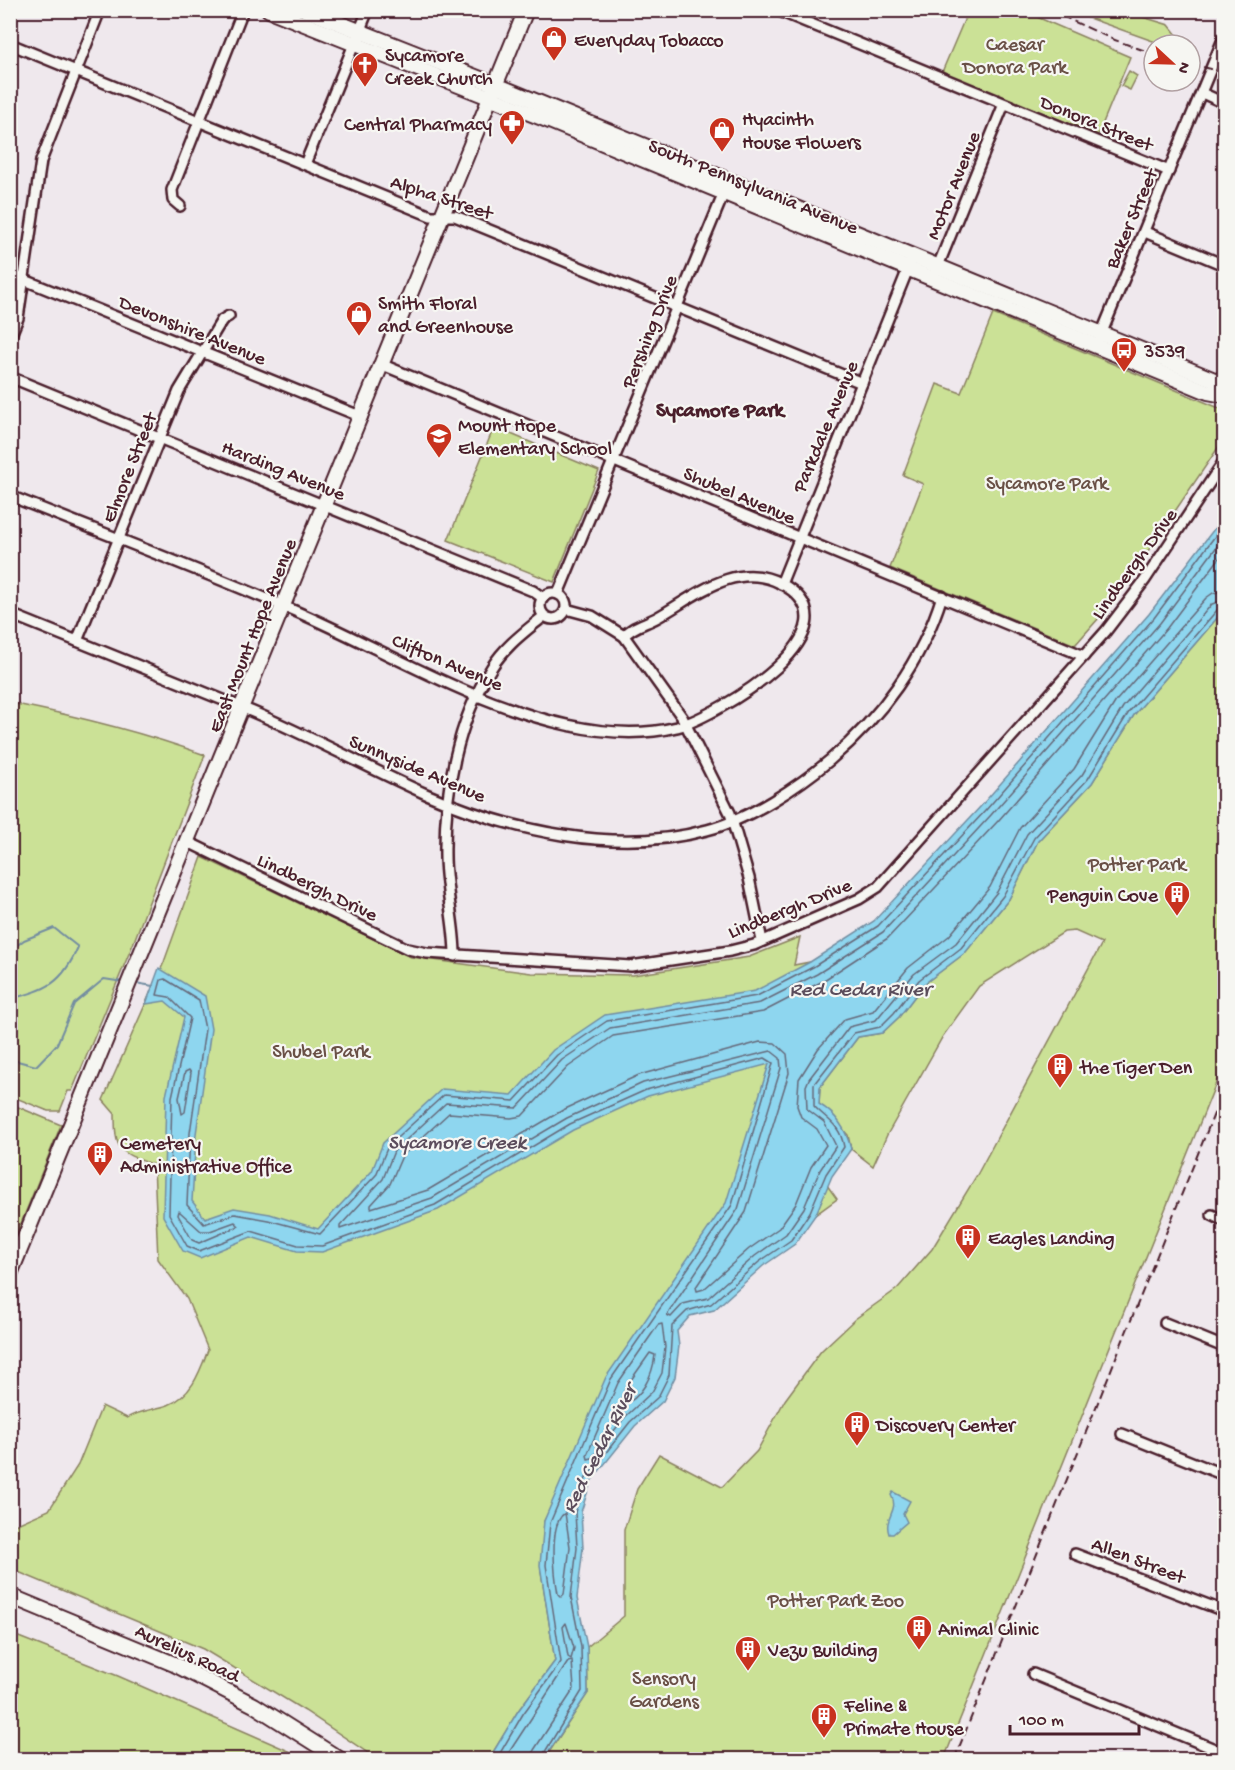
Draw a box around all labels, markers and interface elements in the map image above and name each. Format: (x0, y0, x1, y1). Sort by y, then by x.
shop icon: Everyday Tobacco (539, 24, 569, 62)
place label: Everyday Tobacco (574, 31, 724, 54)
north arrow (1142, 33, 1202, 93)
park label: Caesar Donora Park (961, 35, 1069, 81)
place label: Sycamore Creek Church (385, 46, 493, 92)
church icon: Sycamore Creek Church (350, 50, 380, 88)
text: N (1172, 59, 1193, 76)
street label: Donora Street (1034, 91, 1157, 159)
pharmacy icon: Central Pharmacy (497, 108, 527, 146)
place label: Hyacinth House Flowers (742, 110, 862, 156)
place label: Central Pharmacy (344, 115, 492, 138)
shop icon: Hyacinth House Flowers (707, 115, 737, 153)
street label: Motor Avenue (923, 128, 988, 244)
street label: South Pennsylvania Avenue (644, 136, 862, 241)
street label: Baker Street (1102, 165, 1165, 273)
street label: Alpha Street (387, 172, 497, 227)
street label: Pershing Drive (618, 272, 685, 393)
street label: Devonshire Avenue (113, 291, 269, 373)
place label: Smith Floral and Greenhouse (378, 294, 514, 340)
shop icon: Smith Floral and Greenhouse (344, 299, 374, 337)
bus stop icon: 3539 (1109, 335, 1139, 373)
place label: 3539 (1143, 342, 1185, 365)
street label: Parkdale Avenue (789, 358, 866, 497)
district label: Sycamore Park (656, 400, 787, 425)
street label: Elmore Street (99, 408, 164, 527)
place label: Mount Hope Elementary School (458, 416, 612, 462)
school or university icon: Mount Hope Elementary School (424, 421, 454, 459)
street label: Harding Avenue (217, 437, 349, 508)
street label: Shubel Avenue (679, 463, 799, 531)
park label: Sycamore Park (986, 474, 1110, 497)
street label: Lindbergh Drive (1088, 505, 1184, 625)
street label: East Mount Hope Avenue (205, 536, 304, 736)
street label: Clifton Avenue (388, 630, 506, 698)
street label: Sunnyside Avenue (345, 731, 489, 810)
street label: Lindbergh Drive (252, 850, 381, 929)
park label: Potter Park (1087, 855, 1188, 878)
street label: Lindbergh Drive (725, 875, 856, 946)
building icon: Penguin Cove (1162, 879, 1192, 917)
place label: Penguin Cove (1046, 886, 1159, 909)
water label: Red Cedar River (790, 979, 935, 1004)
park label: Shubel Park (272, 1042, 372, 1065)
building icon: the Tiger Den (1045, 1051, 1075, 1089)
place label: the Tiger Den (1078, 1058, 1193, 1081)
water label: Sycamore Creek (388, 1132, 529, 1157)
place label: Cemetery Administrative Office (120, 1134, 292, 1180)
building icon: Cemetery Administrative Office (85, 1139, 115, 1177)
building icon: Eagles Landing (953, 1222, 983, 1260)
place label: Eagles Landing (988, 1229, 1115, 1252)
water label: Red Cedar River (558, 1377, 646, 1518)
building icon: Discovery Center (842, 1409, 872, 1447)
place label: Discovery Center (874, 1416, 1017, 1439)
street label: Allen Street (1088, 1534, 1190, 1591)
park label: Potter Park Zoo (767, 1591, 904, 1614)
building icon: Animal Clinic (904, 1613, 934, 1651)
place label: Animal Clinic (938, 1620, 1039, 1643)
street label: Aurelius Road (131, 1621, 244, 1690)
building icon: Vezu Building (733, 1634, 763, 1672)
place label: Vezu Building (767, 1641, 878, 1664)
park label: Sensory Gardens (629, 1669, 699, 1715)
place label: Feline & Primate House (843, 1696, 965, 1742)
scale bar (1010, 1698, 1139, 1736)
building icon: Feline & Primate House (809, 1701, 839, 1739)
text: 100 m (1018, 1711, 1064, 1732)

